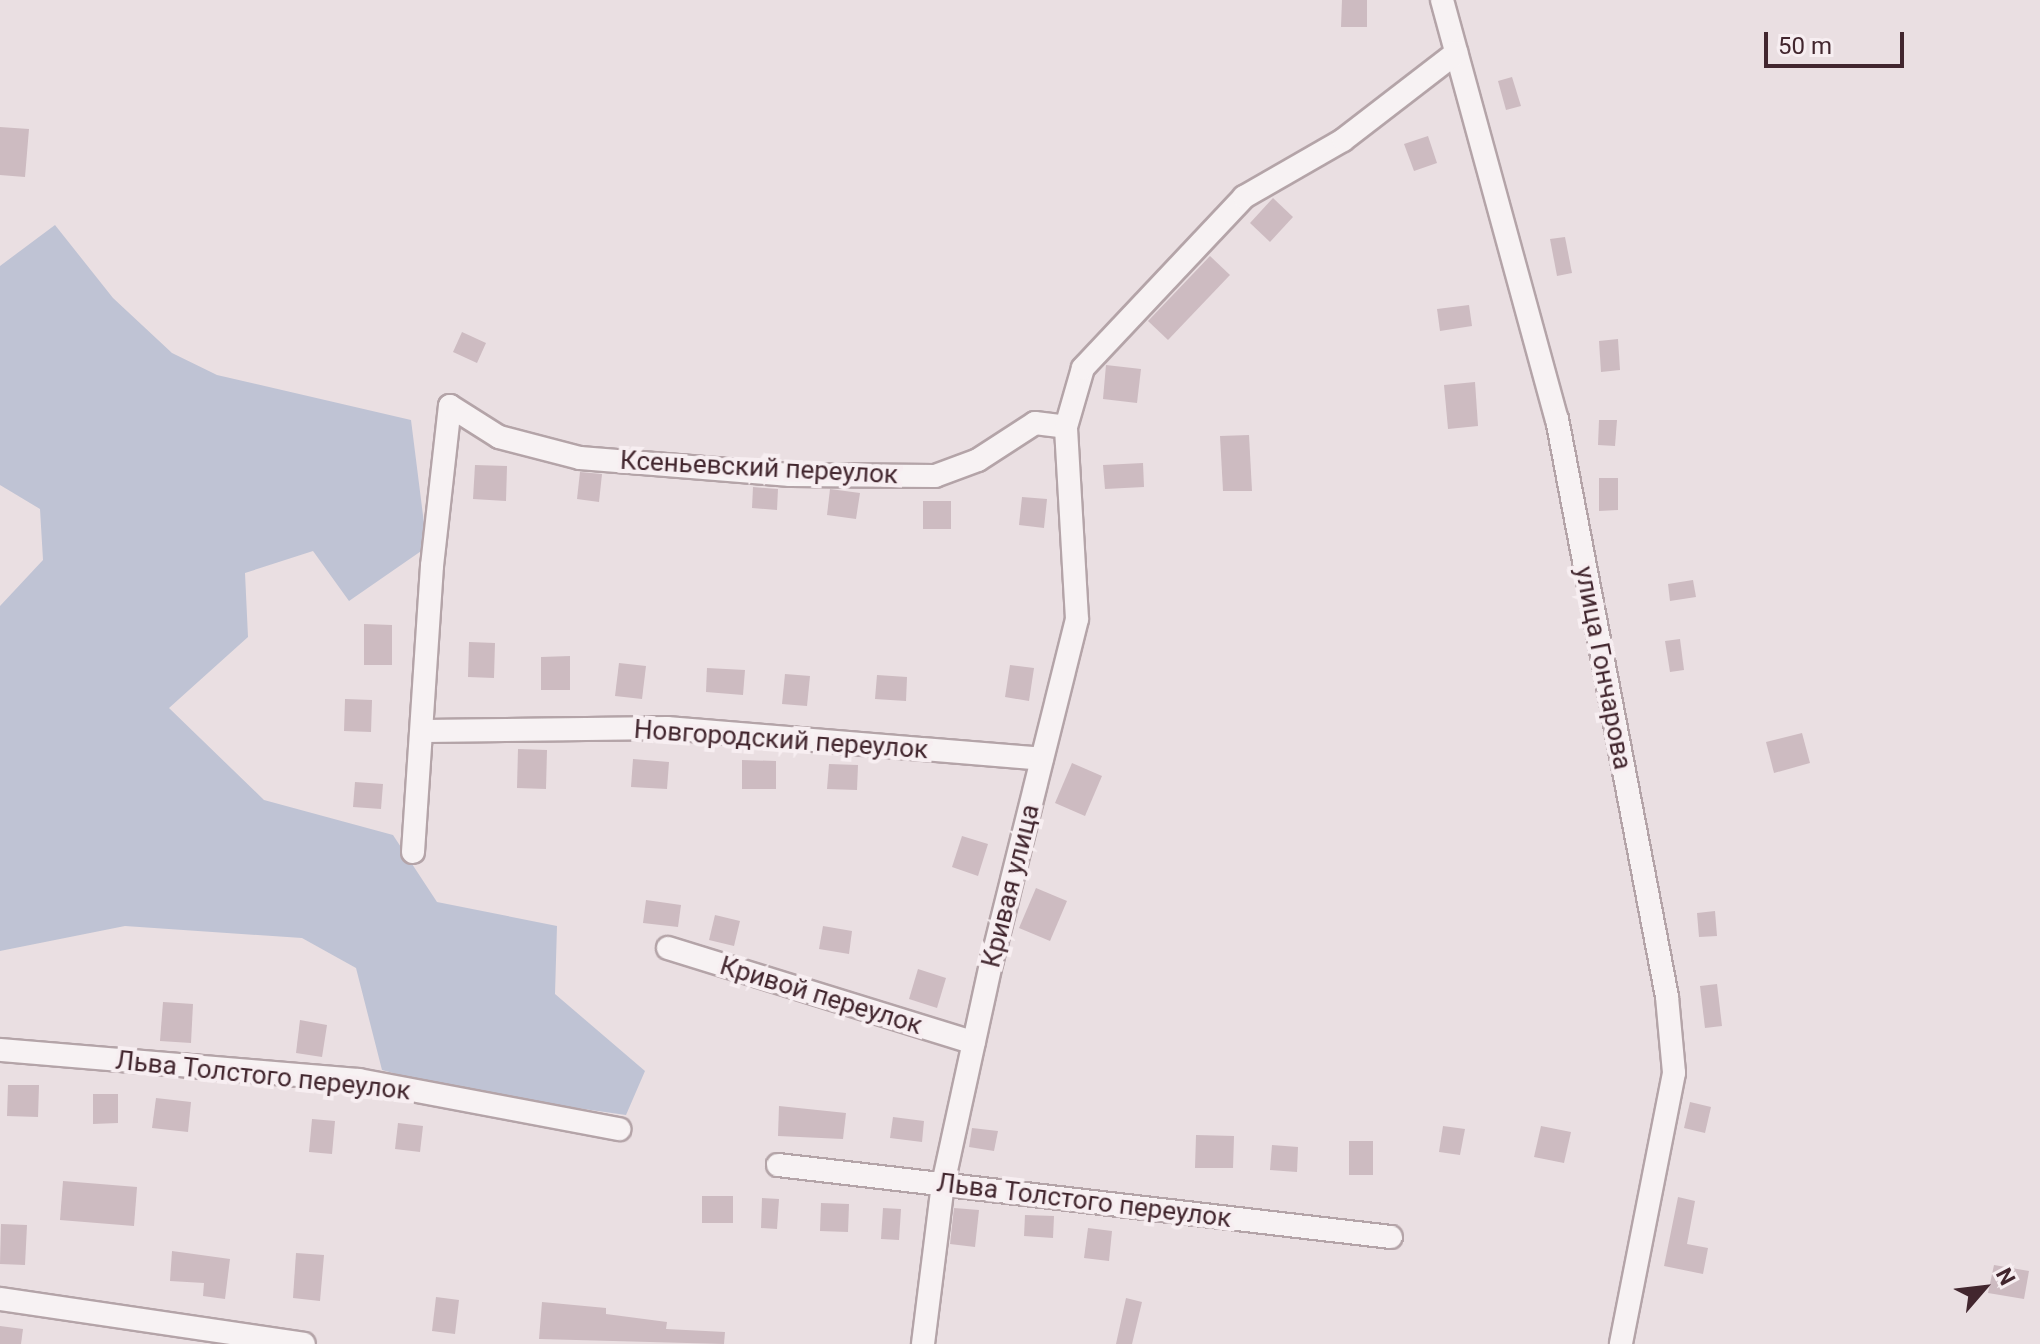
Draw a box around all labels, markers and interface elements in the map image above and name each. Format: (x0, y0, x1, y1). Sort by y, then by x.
scale bar (1768, 16, 1908, 66)
text: 50 m (1778, 32, 1832, 60)
street label: Ксеньевский переулок (619, 445, 899, 491)
street label: улица Гончарова (1568, 564, 1638, 772)
street label: Новгородский переулок (633, 714, 929, 766)
street label: Кривая улица (976, 801, 1046, 971)
street label: Кривой переулок (716, 950, 926, 1042)
street label: Льва Толстого переулок (114, 1045, 412, 1107)
street label: Льва Толстого переулок (935, 1167, 1233, 1235)
north arrow (1944, 1248, 2024, 1328)
text: N (1991, 1264, 2020, 1289)

